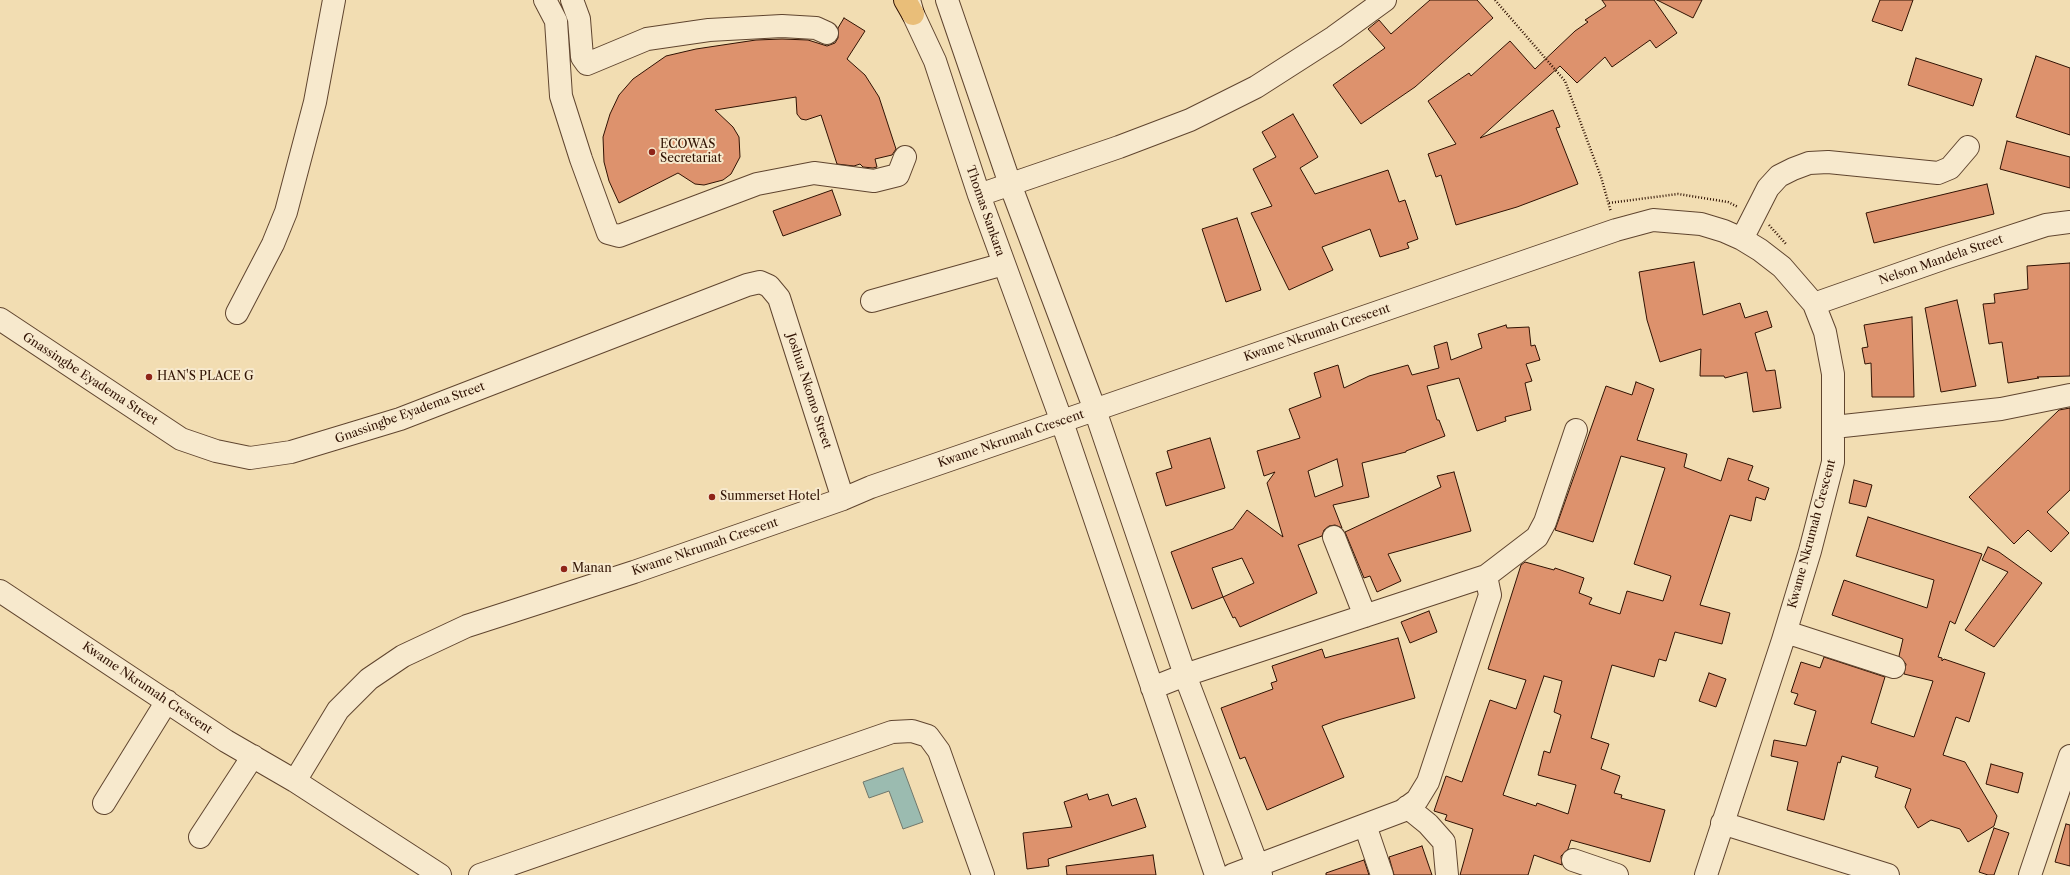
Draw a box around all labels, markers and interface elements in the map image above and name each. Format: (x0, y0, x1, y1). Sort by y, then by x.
place label: ECOWAS Secretariat (660, 138, 722, 166)
marker: ECOWAS Secretariat (647, 147, 657, 157)
street label: Thomas Sankara (963, 164, 1007, 258)
street label: Nelson Mandela Street (1877, 232, 2005, 288)
street label: Kwame Nkrumah Crescent (1242, 301, 1392, 365)
street label: Gnassingbe Eyadema Street (20, 330, 160, 428)
street label: Joshua Nkomo Street (784, 331, 834, 451)
place label: HAN'S PLACE G (157, 370, 254, 384)
marker: HAN'S PLACE G (144, 372, 154, 382)
street label: Gnassingbe Eyadema Street (333, 379, 487, 447)
street label: Kwame Nkrumah Crescent (936, 407, 1086, 471)
street label: Kwame Nkrumah Crescent (1785, 458, 1839, 610)
place label: Summerset Hotel (720, 490, 820, 504)
marker: Summerset Hotel (707, 492, 717, 502)
street label: Kwame Nkrumah Crescent (630, 515, 780, 579)
place label: Manan (572, 562, 612, 576)
marker: Manan (559, 564, 569, 574)
street label: Kwame Nkrumah Crescent (79, 639, 215, 737)

